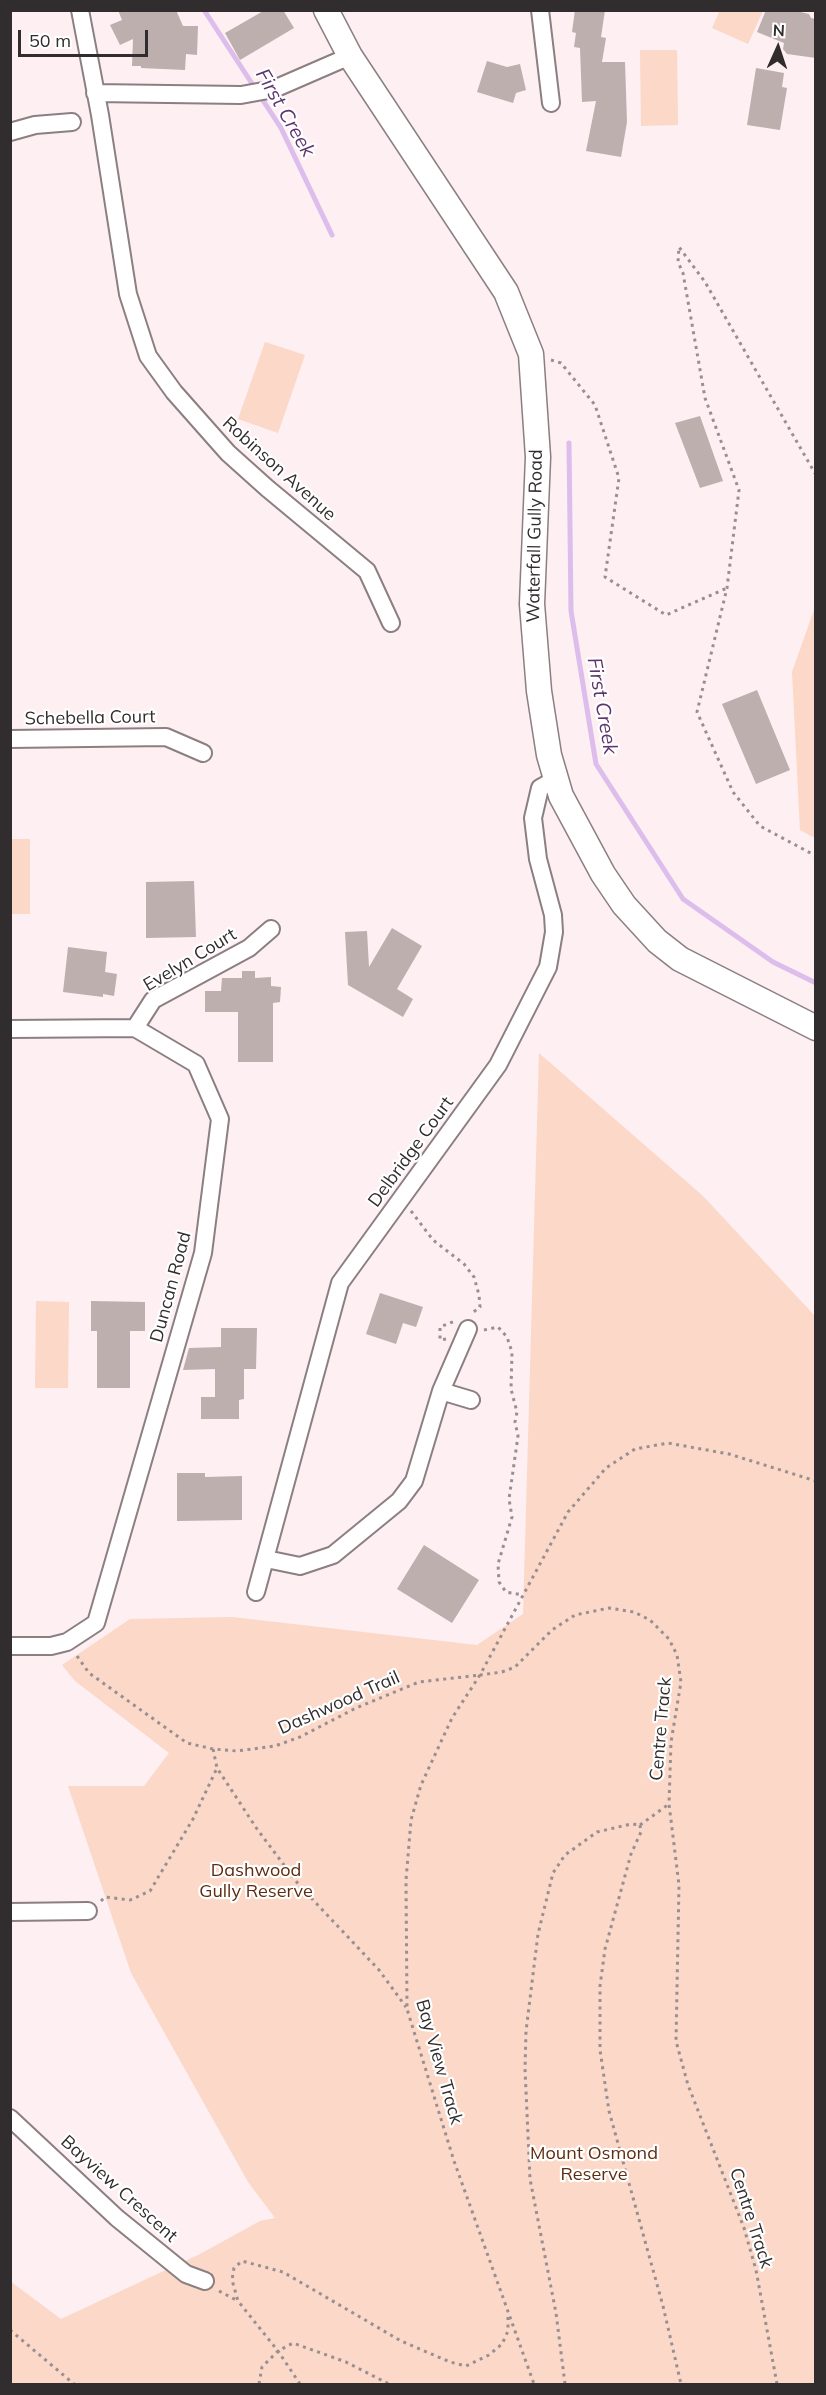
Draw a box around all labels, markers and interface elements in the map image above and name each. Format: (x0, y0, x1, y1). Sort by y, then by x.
scale bar (21, 18, 152, 56)
north arrow (748, 18, 808, 78)
text: N (772, 20, 786, 40)
text: 50 m (29, 29, 71, 52)
water label: First Creek (250, 65, 320, 161)
street label: Robinson Avenue (218, 412, 340, 526)
street label: Waterfall Gully Road (523, 449, 547, 623)
water label: First Creek (582, 656, 622, 756)
street label: Schebella Court (24, 706, 156, 730)
street label: Evelyn Court (140, 924, 240, 996)
street label: Delbridge Court (364, 1093, 458, 1211)
street label: Duncan Road (146, 1229, 196, 1345)
street label: Dashwood Trail (275, 1667, 403, 1739)
street label: Centre Track (646, 1676, 676, 1782)
park label: Dashwood Gully Reserve (199, 1860, 313, 1902)
street label: Bay View Track (411, 1997, 467, 2127)
street label: Bayview Crescent (56, 2131, 182, 2247)
park label: Mount Osmond Reserve (530, 2143, 658, 2186)
street label: Centre Track (725, 2165, 777, 2271)

